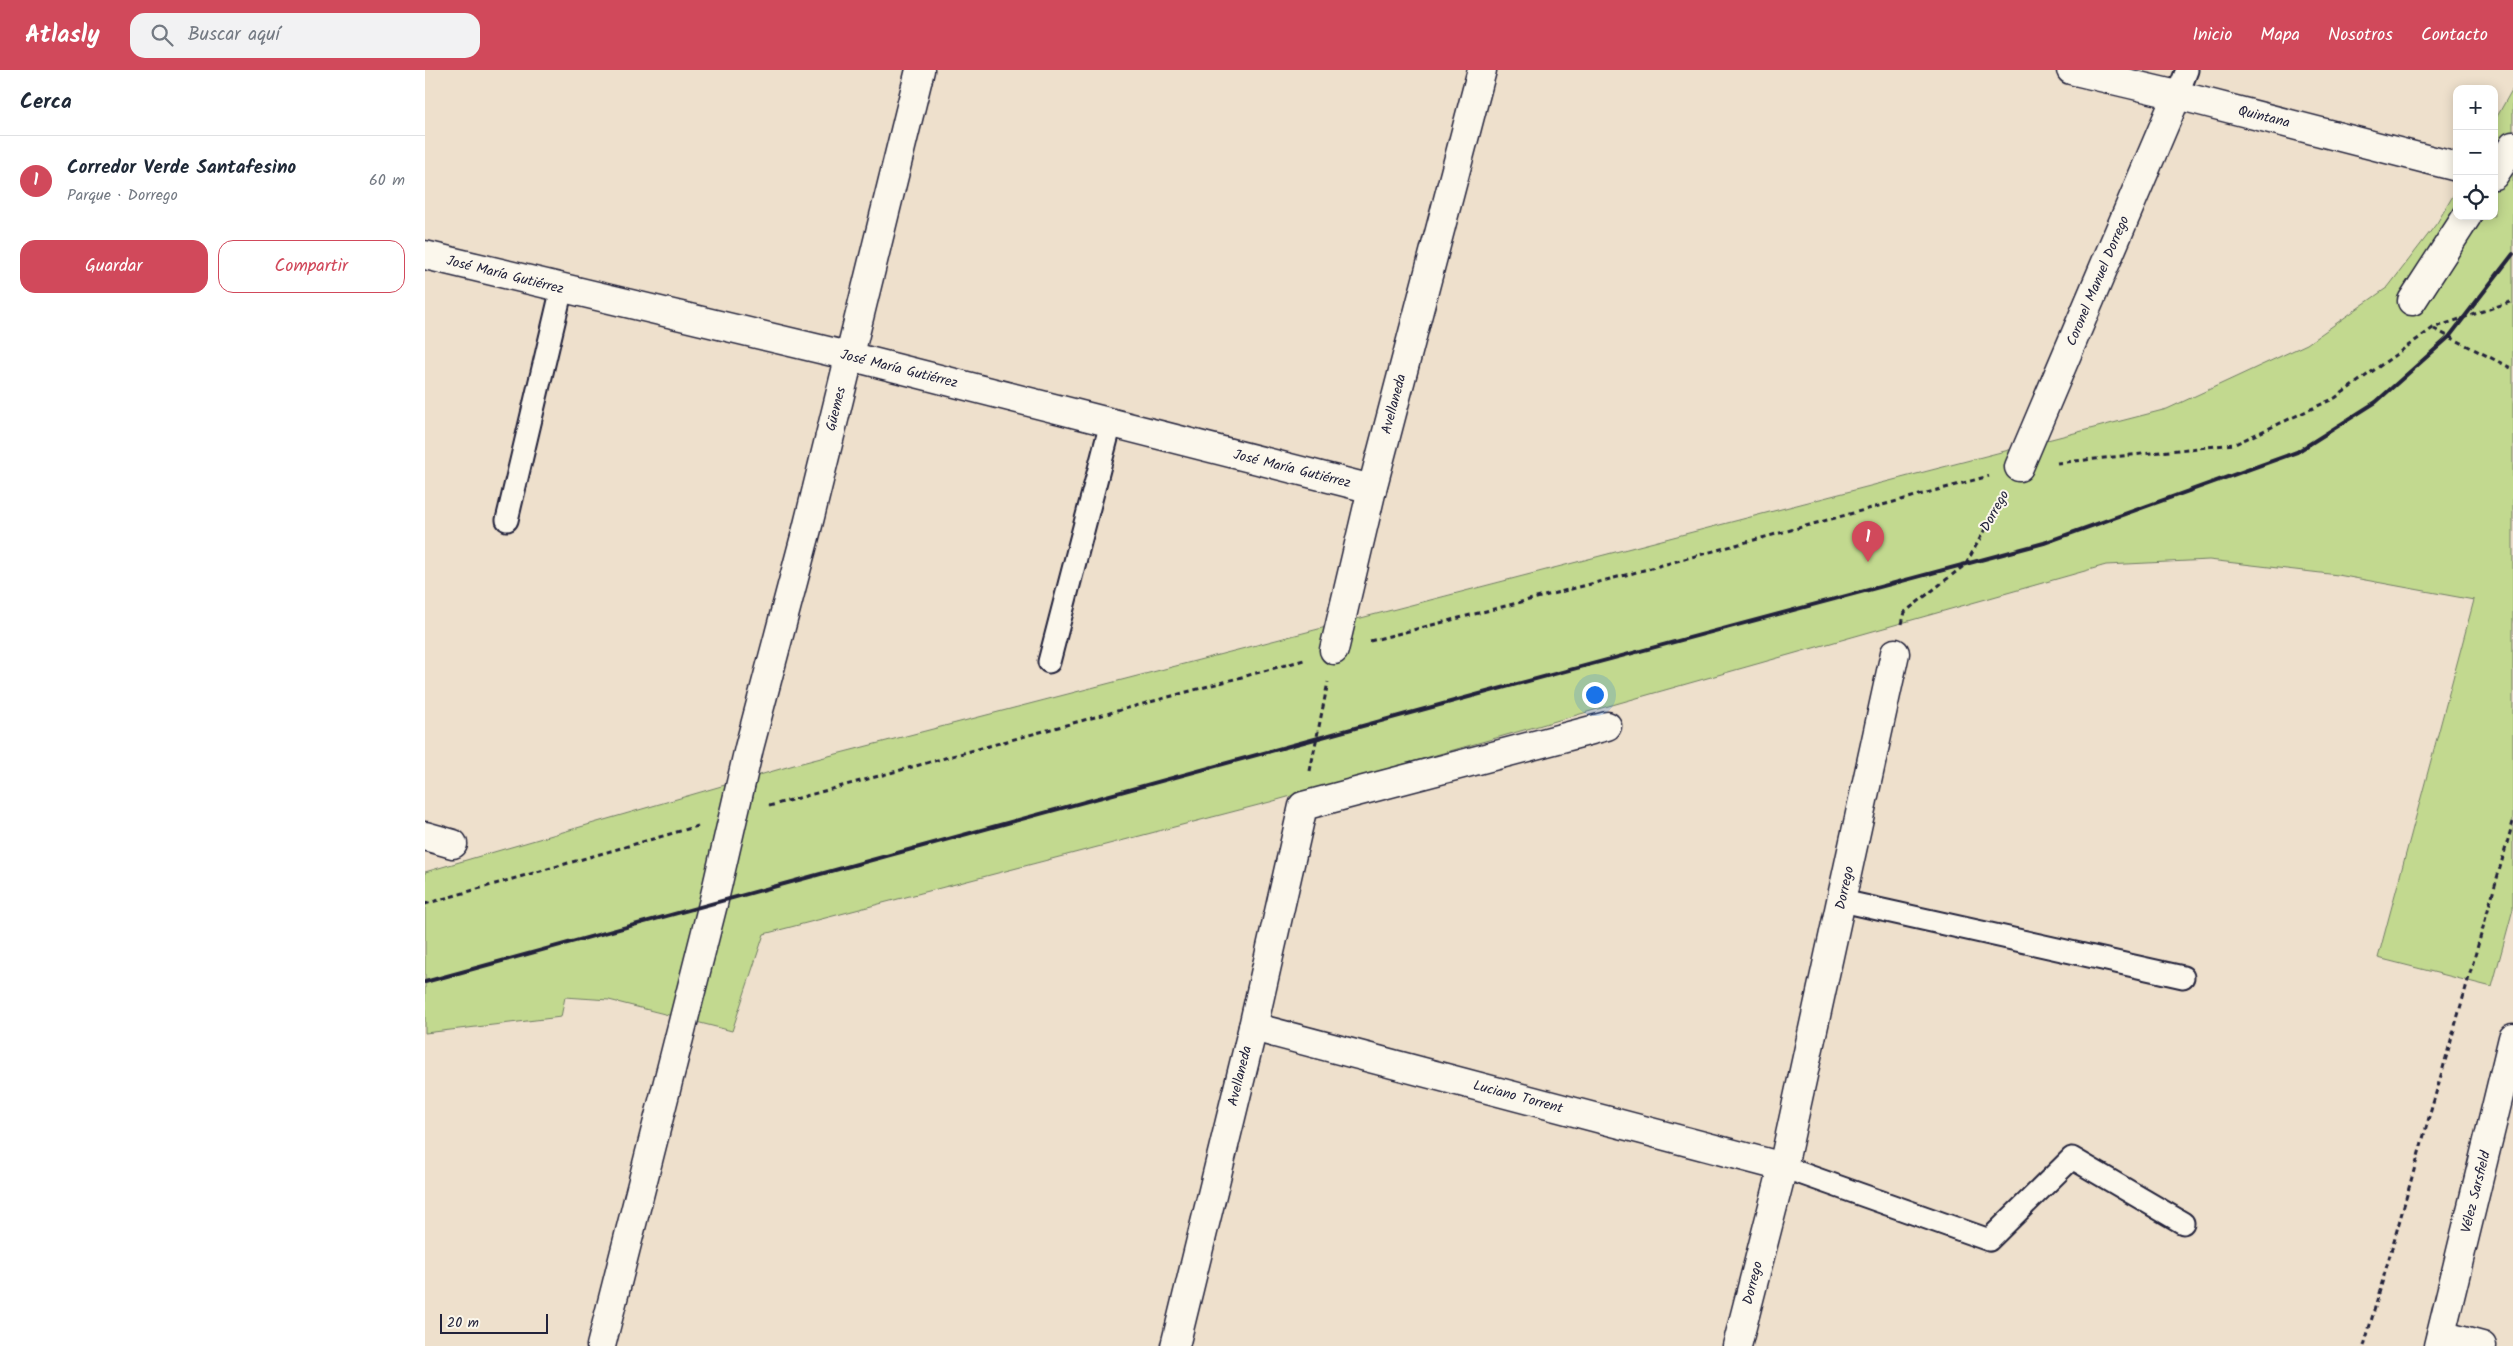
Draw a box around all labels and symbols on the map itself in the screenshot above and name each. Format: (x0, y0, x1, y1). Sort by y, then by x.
street label: Quintana (2236, 100, 2292, 134)
street label: Coronel Manuel Dorrego (2061, 212, 2135, 350)
street label: José María Gutiérrez (444, 250, 566, 300)
street label: José María Gutiérrez (838, 344, 960, 394)
street label: Avellaneda (1375, 371, 1413, 437)
street label: Güemes (820, 384, 852, 433)
street label: José María Gutiérrez (1231, 444, 1353, 494)
street label: Dorrego (1975, 486, 2015, 536)
pin: 1 (1852, 521, 1884, 562)
your location (1582, 682, 1608, 708)
street label: Dorrego (1830, 864, 1860, 912)
street label: Avellaneda (1222, 1044, 1258, 1108)
street label: Luciano Torrent (1471, 1074, 1566, 1120)
street label: Vélez Sarsfield (2455, 1148, 2497, 1235)
street label: Dorrego (1737, 1259, 1769, 1307)
scale bar (440, 1311, 547, 1334)

